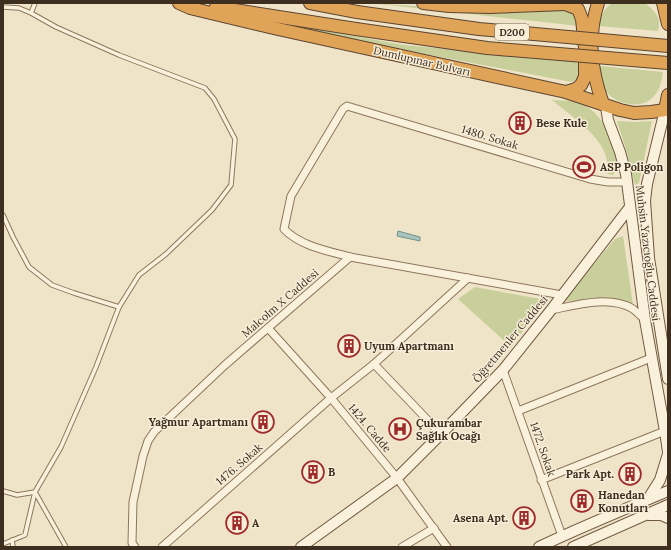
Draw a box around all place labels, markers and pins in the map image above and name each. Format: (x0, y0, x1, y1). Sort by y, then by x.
building icon: Bese Kule (507, 110, 533, 136)
place label: Bese Kule (536, 116, 587, 130)
sports icon: ASP Poligon (571, 154, 597, 180)
place label: ASP Poligon (600, 160, 663, 174)
building icon: Uyum Apartmanı (336, 333, 362, 359)
place label: Uyum Apartmanı (364, 339, 454, 353)
building icon: Yağmur Apartmanı (250, 409, 276, 435)
place label: Yağmur Apartmanı (149, 415, 248, 429)
hospital icon: Çukurambar Sağlık Ocağı (387, 416, 413, 442)
place label: Çukurambar Sağlık Ocağı (416, 416, 483, 443)
building icon: B (300, 459, 326, 485)
building icon: Park Apt. (617, 461, 643, 487)
place label: B (328, 465, 335, 479)
place label: Park Apt. (566, 467, 614, 481)
building icon: Hanedan Konutları (569, 488, 595, 514)
place label: Hanedan Konutları (598, 488, 648, 515)
building icon: Asena Apt. (511, 505, 537, 531)
building icon: A (224, 510, 250, 536)
place label: Asena Apt. (453, 511, 508, 525)
place label: A (252, 516, 260, 530)

